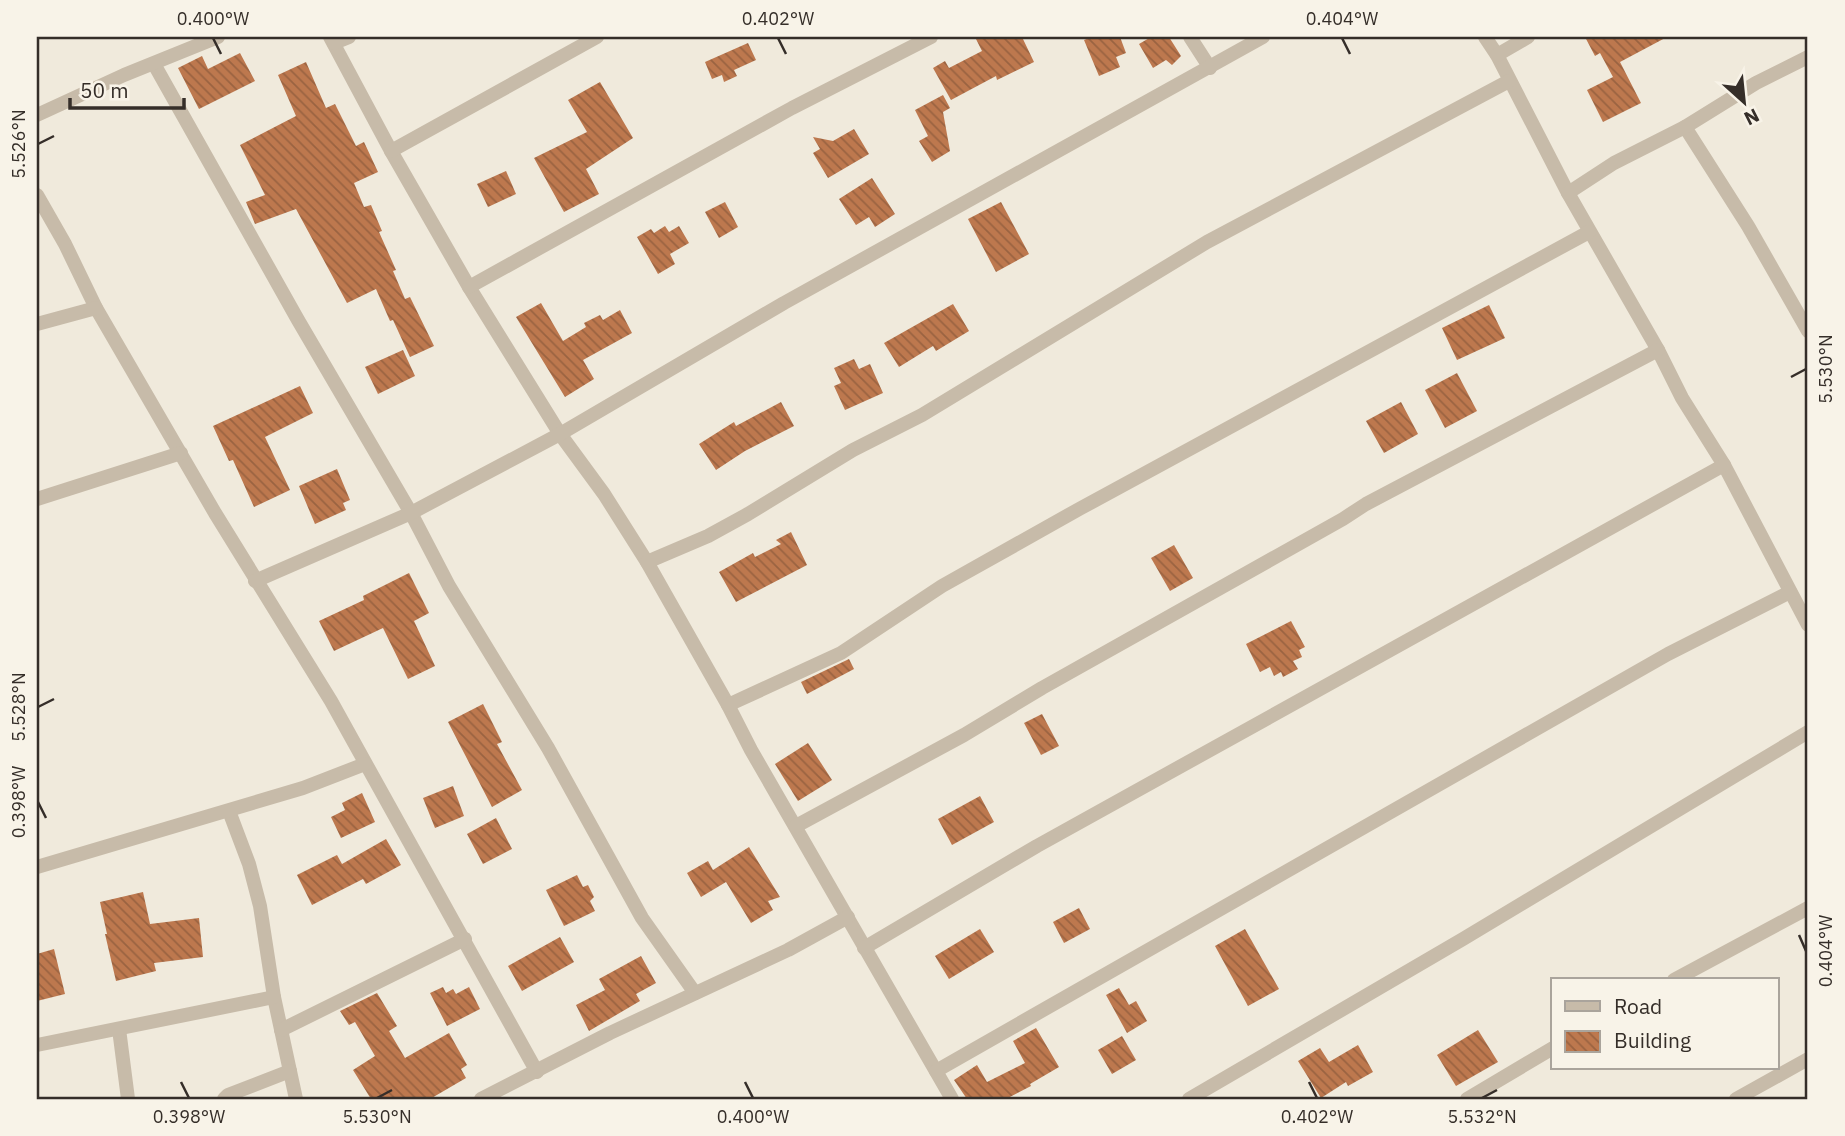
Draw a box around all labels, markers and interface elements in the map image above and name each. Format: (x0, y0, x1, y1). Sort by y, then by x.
text: 0.400°W (177, 7, 249, 30)
text: 0.402°W (742, 7, 814, 30)
text: 0.404°W (1306, 7, 1378, 30)
scale bar (70, 66, 184, 110)
north arrow (1708, 66, 1778, 136)
text: 50 m (80, 76, 129, 104)
text: N (1740, 103, 1763, 131)
text: 5.526°N (7, 109, 30, 179)
text: 5.530°N (1814, 334, 1837, 404)
text: 5.528°N (7, 672, 30, 742)
text: 0.398°W (7, 766, 30, 838)
text: 0.404°W (1814, 915, 1837, 987)
legend (1551, 978, 1778, 1070)
text: Road (1614, 992, 1662, 1020)
text: Building (1614, 1026, 1691, 1054)
text: 0.398°W (153, 1105, 225, 1128)
text: 5.530°N (342, 1105, 412, 1128)
text: 0.400°W (717, 1105, 789, 1128)
text: 0.402°W (1281, 1105, 1353, 1128)
text: 5.532°N (1447, 1105, 1517, 1128)

